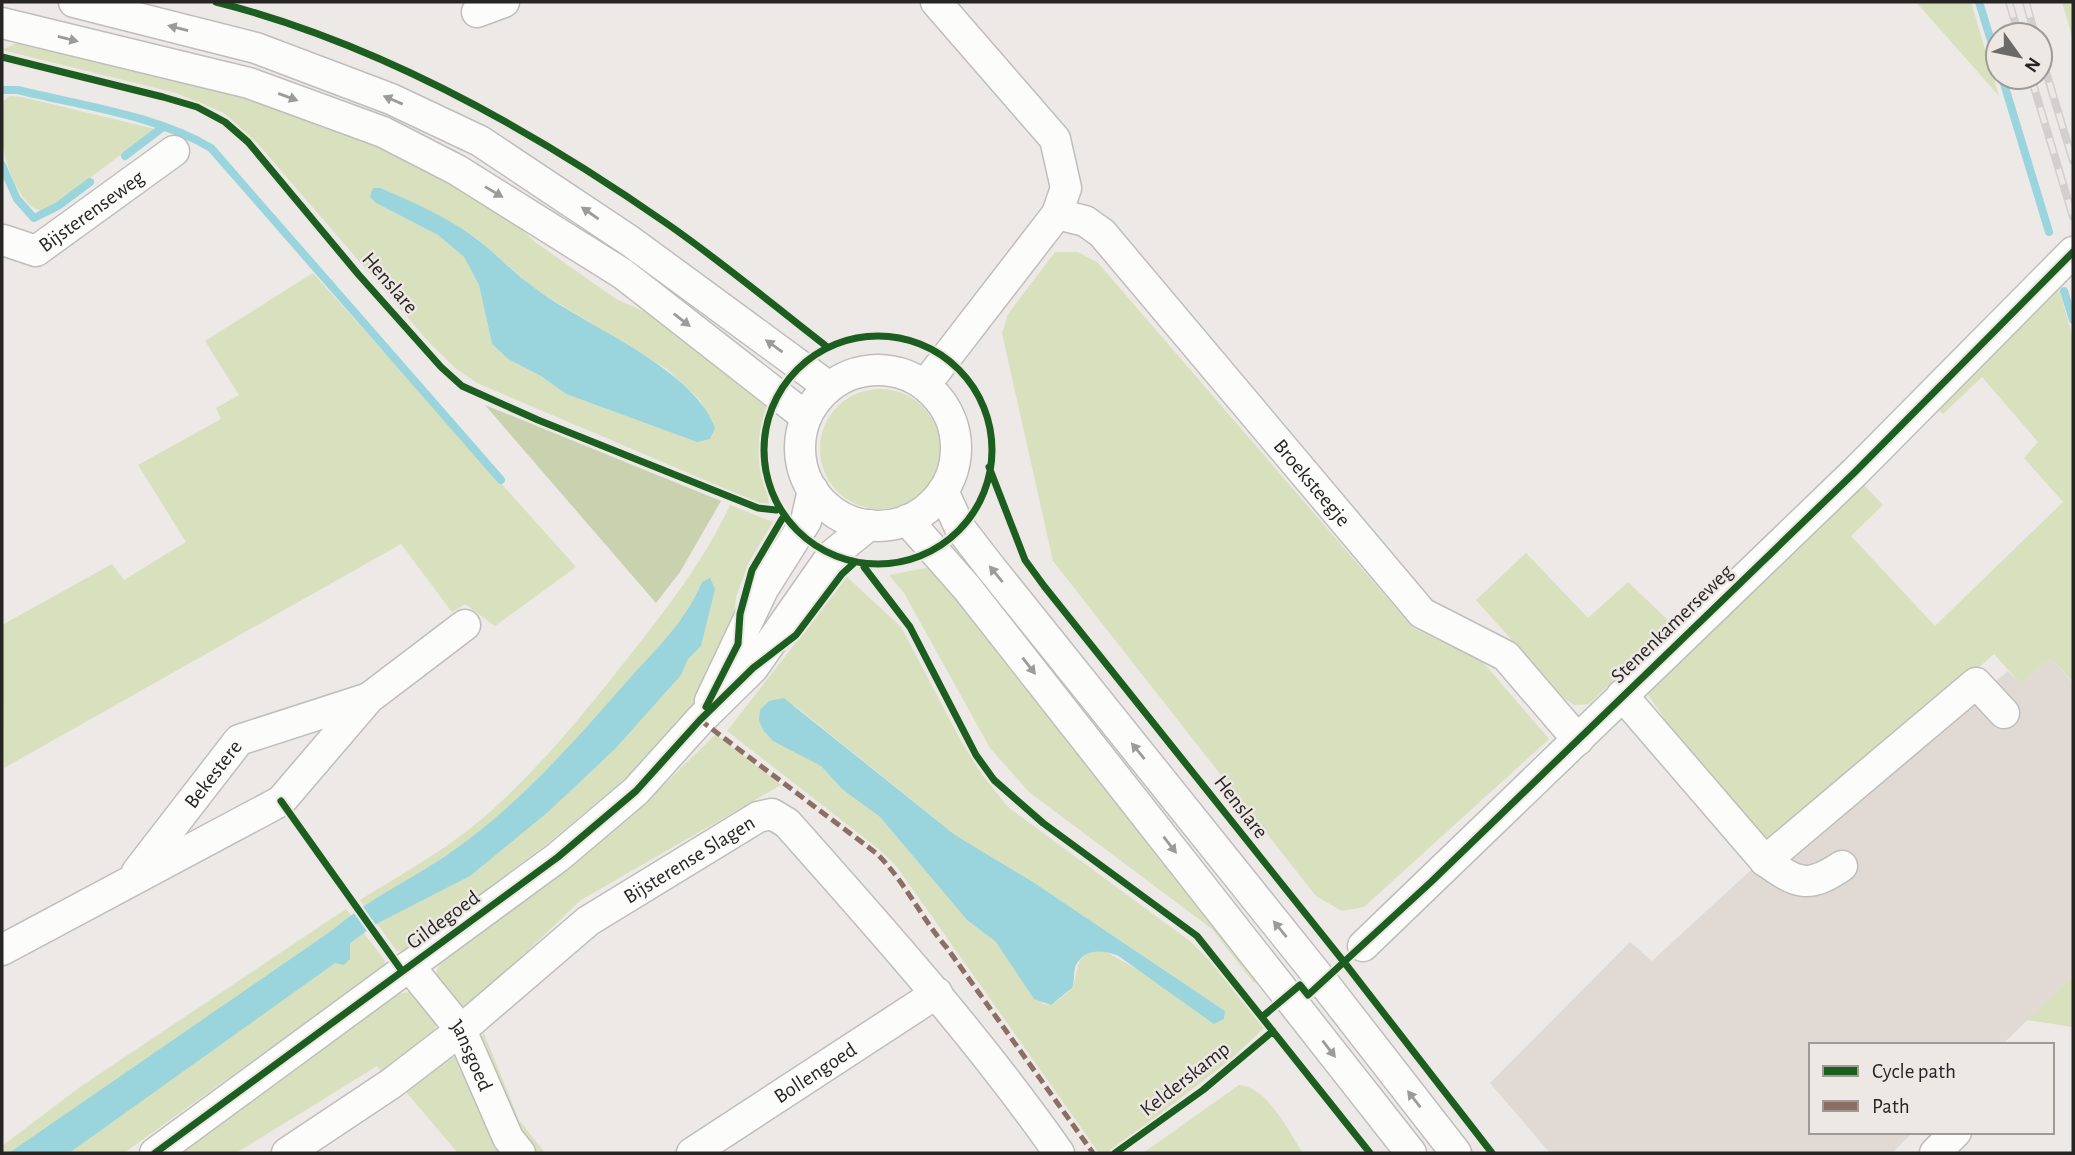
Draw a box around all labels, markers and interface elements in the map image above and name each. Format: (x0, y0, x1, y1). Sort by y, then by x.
north arrow (1984, 21, 2054, 91)
one-way arrow (167, 22, 189, 33)
one-way arrow (57, 34, 79, 45)
text: N (2020, 54, 2044, 75)
one-way arrow (277, 92, 298, 103)
one-way arrow (383, 94, 403, 106)
street label: Bijsterenseweg (35, 166, 148, 256)
one-way arrow (484, 186, 503, 198)
one-way arrow (581, 206, 599, 220)
street label: Henslare (358, 248, 422, 318)
one-way arrow (673, 312, 691, 326)
one-way arrow (765, 340, 783, 354)
street label: Broeksteegje (1270, 435, 1355, 530)
street label: Stenenkamerseweg (1607, 560, 1737, 687)
one-way arrow (988, 565, 1003, 583)
one-way arrow (1021, 657, 1036, 675)
street label: Bekestere (180, 736, 246, 812)
one-way arrow (1131, 743, 1146, 760)
street label: Henslare (1210, 772, 1272, 842)
street label: Bijsterense Slagen (620, 811, 758, 907)
one-way arrow (1162, 836, 1177, 854)
street label: Gildegoed (403, 887, 483, 953)
one-way arrow (1273, 920, 1288, 938)
street label: Jansgoed (446, 1016, 497, 1094)
street label: Bollengoed (770, 1038, 860, 1107)
street label: Kelderskamp (1136, 1038, 1234, 1120)
one-way arrow (1322, 1039, 1337, 1057)
legend (1809, 1043, 2054, 1134)
text: Cycle path (1872, 1061, 1956, 1082)
one-way arrow (1407, 1091, 1422, 1109)
text: Path (1872, 1096, 1910, 1117)

